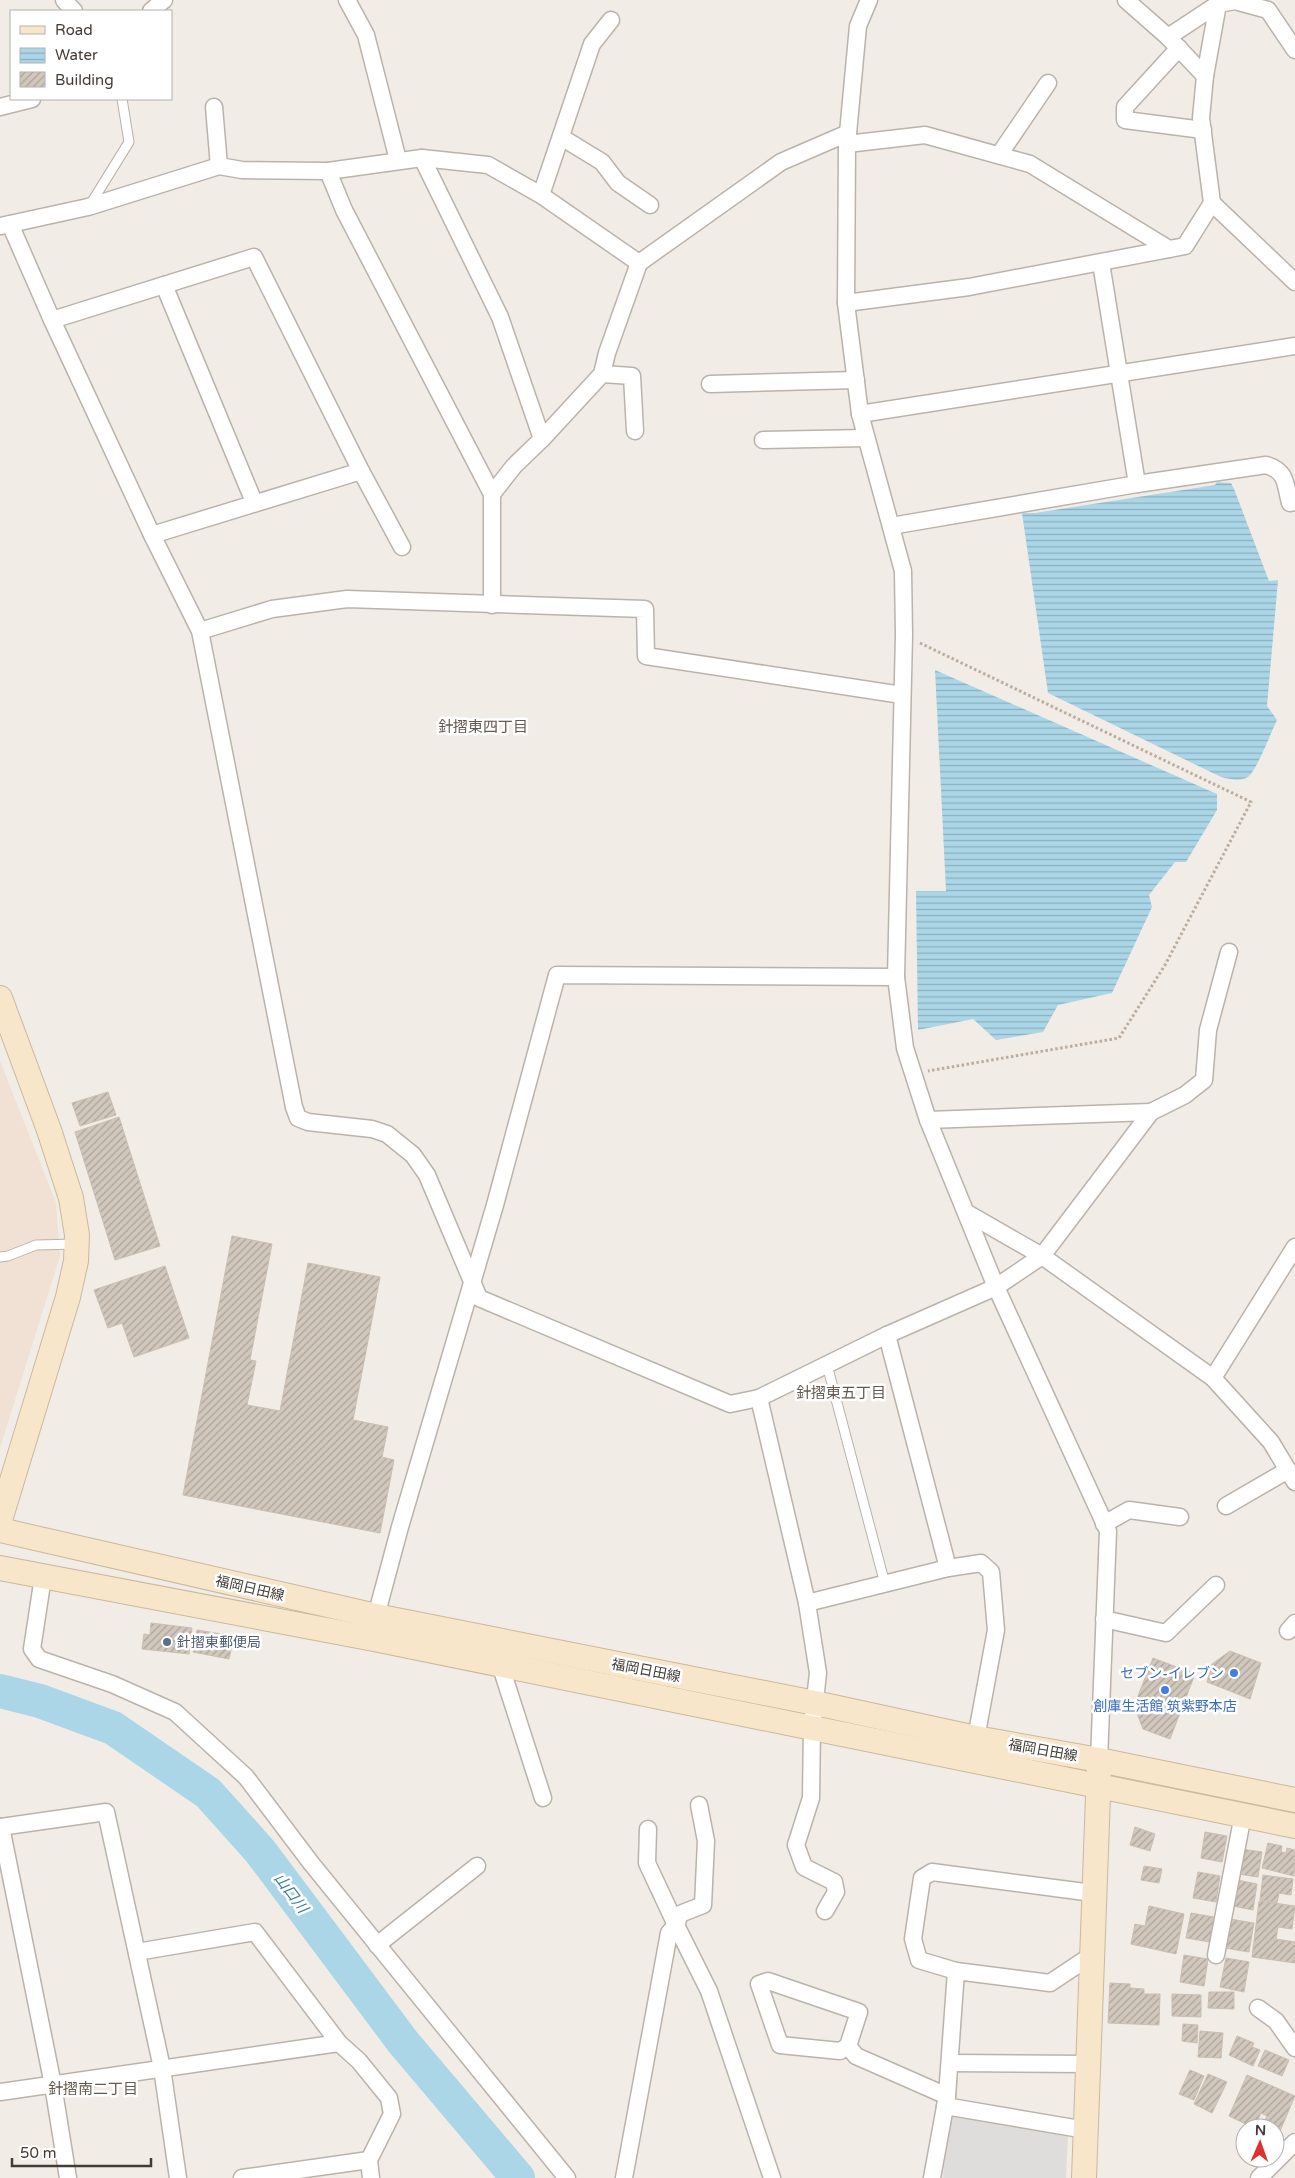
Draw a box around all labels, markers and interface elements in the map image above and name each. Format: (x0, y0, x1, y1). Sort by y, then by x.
legend (10, 10, 172, 100)
text: Road (55, 21, 93, 39)
text: Water (55, 46, 98, 64)
text: Building (55, 71, 114, 89)
district label: 針摺東四丁目 (438, 718, 528, 736)
district label: 針摺東五丁目 (796, 1384, 886, 1402)
street label: 福岡日田線 (214, 1572, 286, 1605)
place label: 針摺東郵便局 (177, 1634, 261, 1651)
marker: 針摺東郵便局 (161, 1636, 173, 1648)
street label: 福岡日田線 (610, 1655, 682, 1686)
place label: セブン-イレブン (1120, 1665, 1224, 1682)
marker: セブン-イレブン (1228, 1667, 1240, 1679)
marker: 創庫生活館 筑紫野本店 (1159, 1684, 1171, 1696)
place label: 創庫生活館 筑紫野本店 (1093, 1698, 1237, 1715)
street label: 福岡日田線 (1007, 1736, 1079, 1765)
water label: 山口川 (270, 1870, 313, 1918)
district label: 針摺南二丁目 (48, 2080, 138, 2098)
north arrow (1235, 2118, 1285, 2168)
text: N (1255, 2122, 1266, 2139)
scale bar (12, 2136, 151, 2168)
text: 50 m (20, 2144, 57, 2162)

